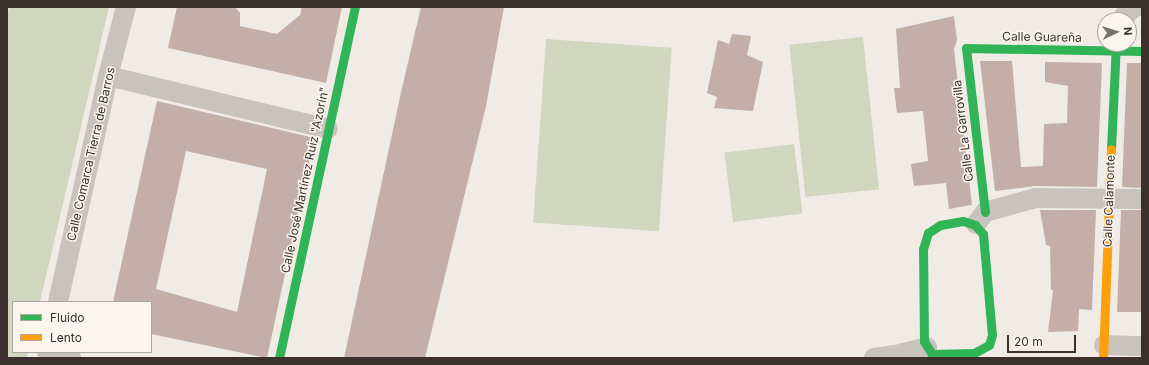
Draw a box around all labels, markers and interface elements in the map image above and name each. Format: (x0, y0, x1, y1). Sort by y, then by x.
north arrow (1097, 12, 1137, 52)
text: N (1121, 27, 1135, 36)
street label: Calle Guareña (1002, 29, 1082, 45)
street label: Calle Comarca Tierra de Barros (64, 66, 118, 242)
street label: Calle La Garrovilla (950, 79, 976, 183)
street label: Calle José Martínez Ruiz "Azorín" (278, 86, 332, 274)
street label: Calle Calamonte (1100, 155, 1118, 247)
legend (12, 301, 152, 353)
text: Fluido (50, 310, 85, 325)
scale bar (1009, 327, 1078, 353)
text: Lento (50, 330, 82, 345)
text: 20 m (1014, 334, 1043, 349)

